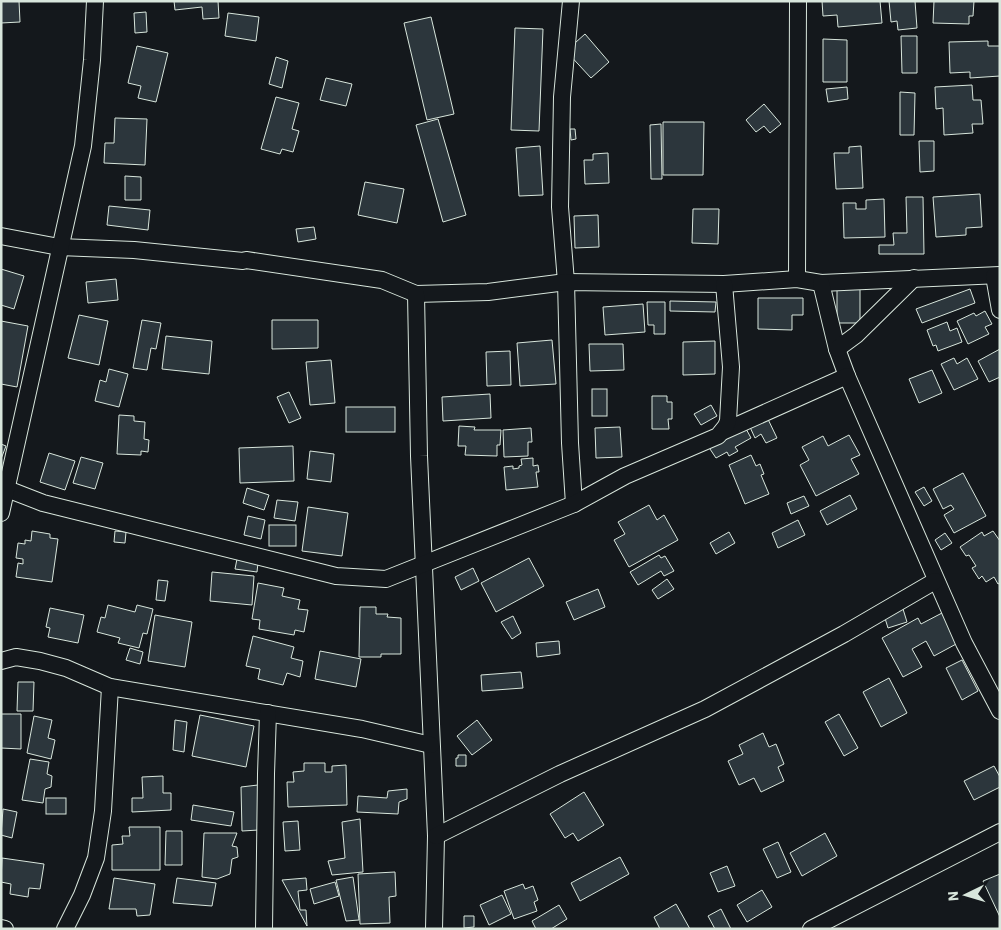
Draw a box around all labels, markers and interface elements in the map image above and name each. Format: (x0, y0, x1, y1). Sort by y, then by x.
north arrow (941, 870, 991, 920)
text: N (944, 890, 962, 902)

